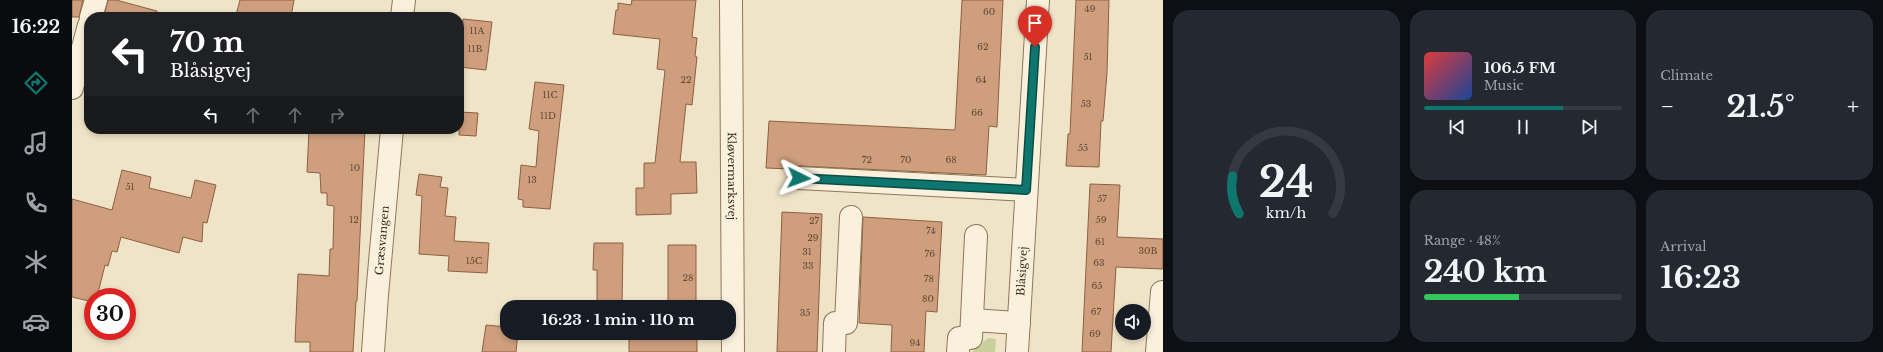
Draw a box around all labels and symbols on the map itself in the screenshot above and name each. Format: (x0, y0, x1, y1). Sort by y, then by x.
house number: 49 (1084, 3, 1096, 14)
house number: 60 (983, 6, 995, 17)
pin (1018, 6, 1052, 47)
house number: 11A (470, 25, 486, 36)
house number: 62 (977, 41, 989, 52)
house number: 11B (468, 43, 483, 54)
house number: 51 (1083, 51, 1093, 62)
house number: 22 (680, 74, 692, 85)
house number: 64 (975, 74, 987, 85)
house number: 11C (542, 89, 558, 100)
house number: 53 (1081, 98, 1091, 109)
house number: 66 (971, 107, 983, 118)
house number: 11D (540, 110, 556, 121)
street label: Kløvermarksvej (725, 132, 739, 220)
house number: 55 (1078, 142, 1088, 153)
house number: 72 (862, 154, 872, 165)
house number: 70 (901, 154, 911, 165)
house number: 68 (945, 154, 957, 165)
position arrow (778, 157, 820, 199)
house number: 10 (350, 162, 360, 173)
house number: 13 (527, 174, 537, 185)
house number: 51 (125, 181, 135, 192)
house number: 57 (1097, 193, 1107, 204)
street label: Græsvangen (372, 205, 392, 276)
house number: 12 (349, 214, 359, 225)
house number: 59 (1096, 214, 1107, 225)
house number: 27 (809, 215, 820, 226)
house number: 74 (926, 225, 936, 236)
house number: 29 (807, 232, 819, 243)
house number: 61 (1095, 236, 1105, 247)
house number: 30B (1139, 245, 1158, 256)
house number: 31 (802, 246, 812, 257)
street label: Blåsigvej (1013, 246, 1030, 296)
house number: 76 (925, 248, 935, 259)
house number: 15C (466, 255, 482, 266)
house number: 63 (1093, 257, 1105, 268)
house number: 33 (802, 260, 814, 271)
house number: 28 (683, 272, 694, 283)
house number: 78 (924, 273, 934, 284)
house number: 65 (1092, 280, 1102, 291)
speed limit sign: 30 (84, 288, 136, 340)
house number: 80 (922, 293, 934, 304)
house number: 67 (1091, 306, 1102, 317)
house number: 35 (800, 307, 810, 318)
house number: 69 (1089, 328, 1101, 339)
house number: 94 (909, 337, 921, 348)

